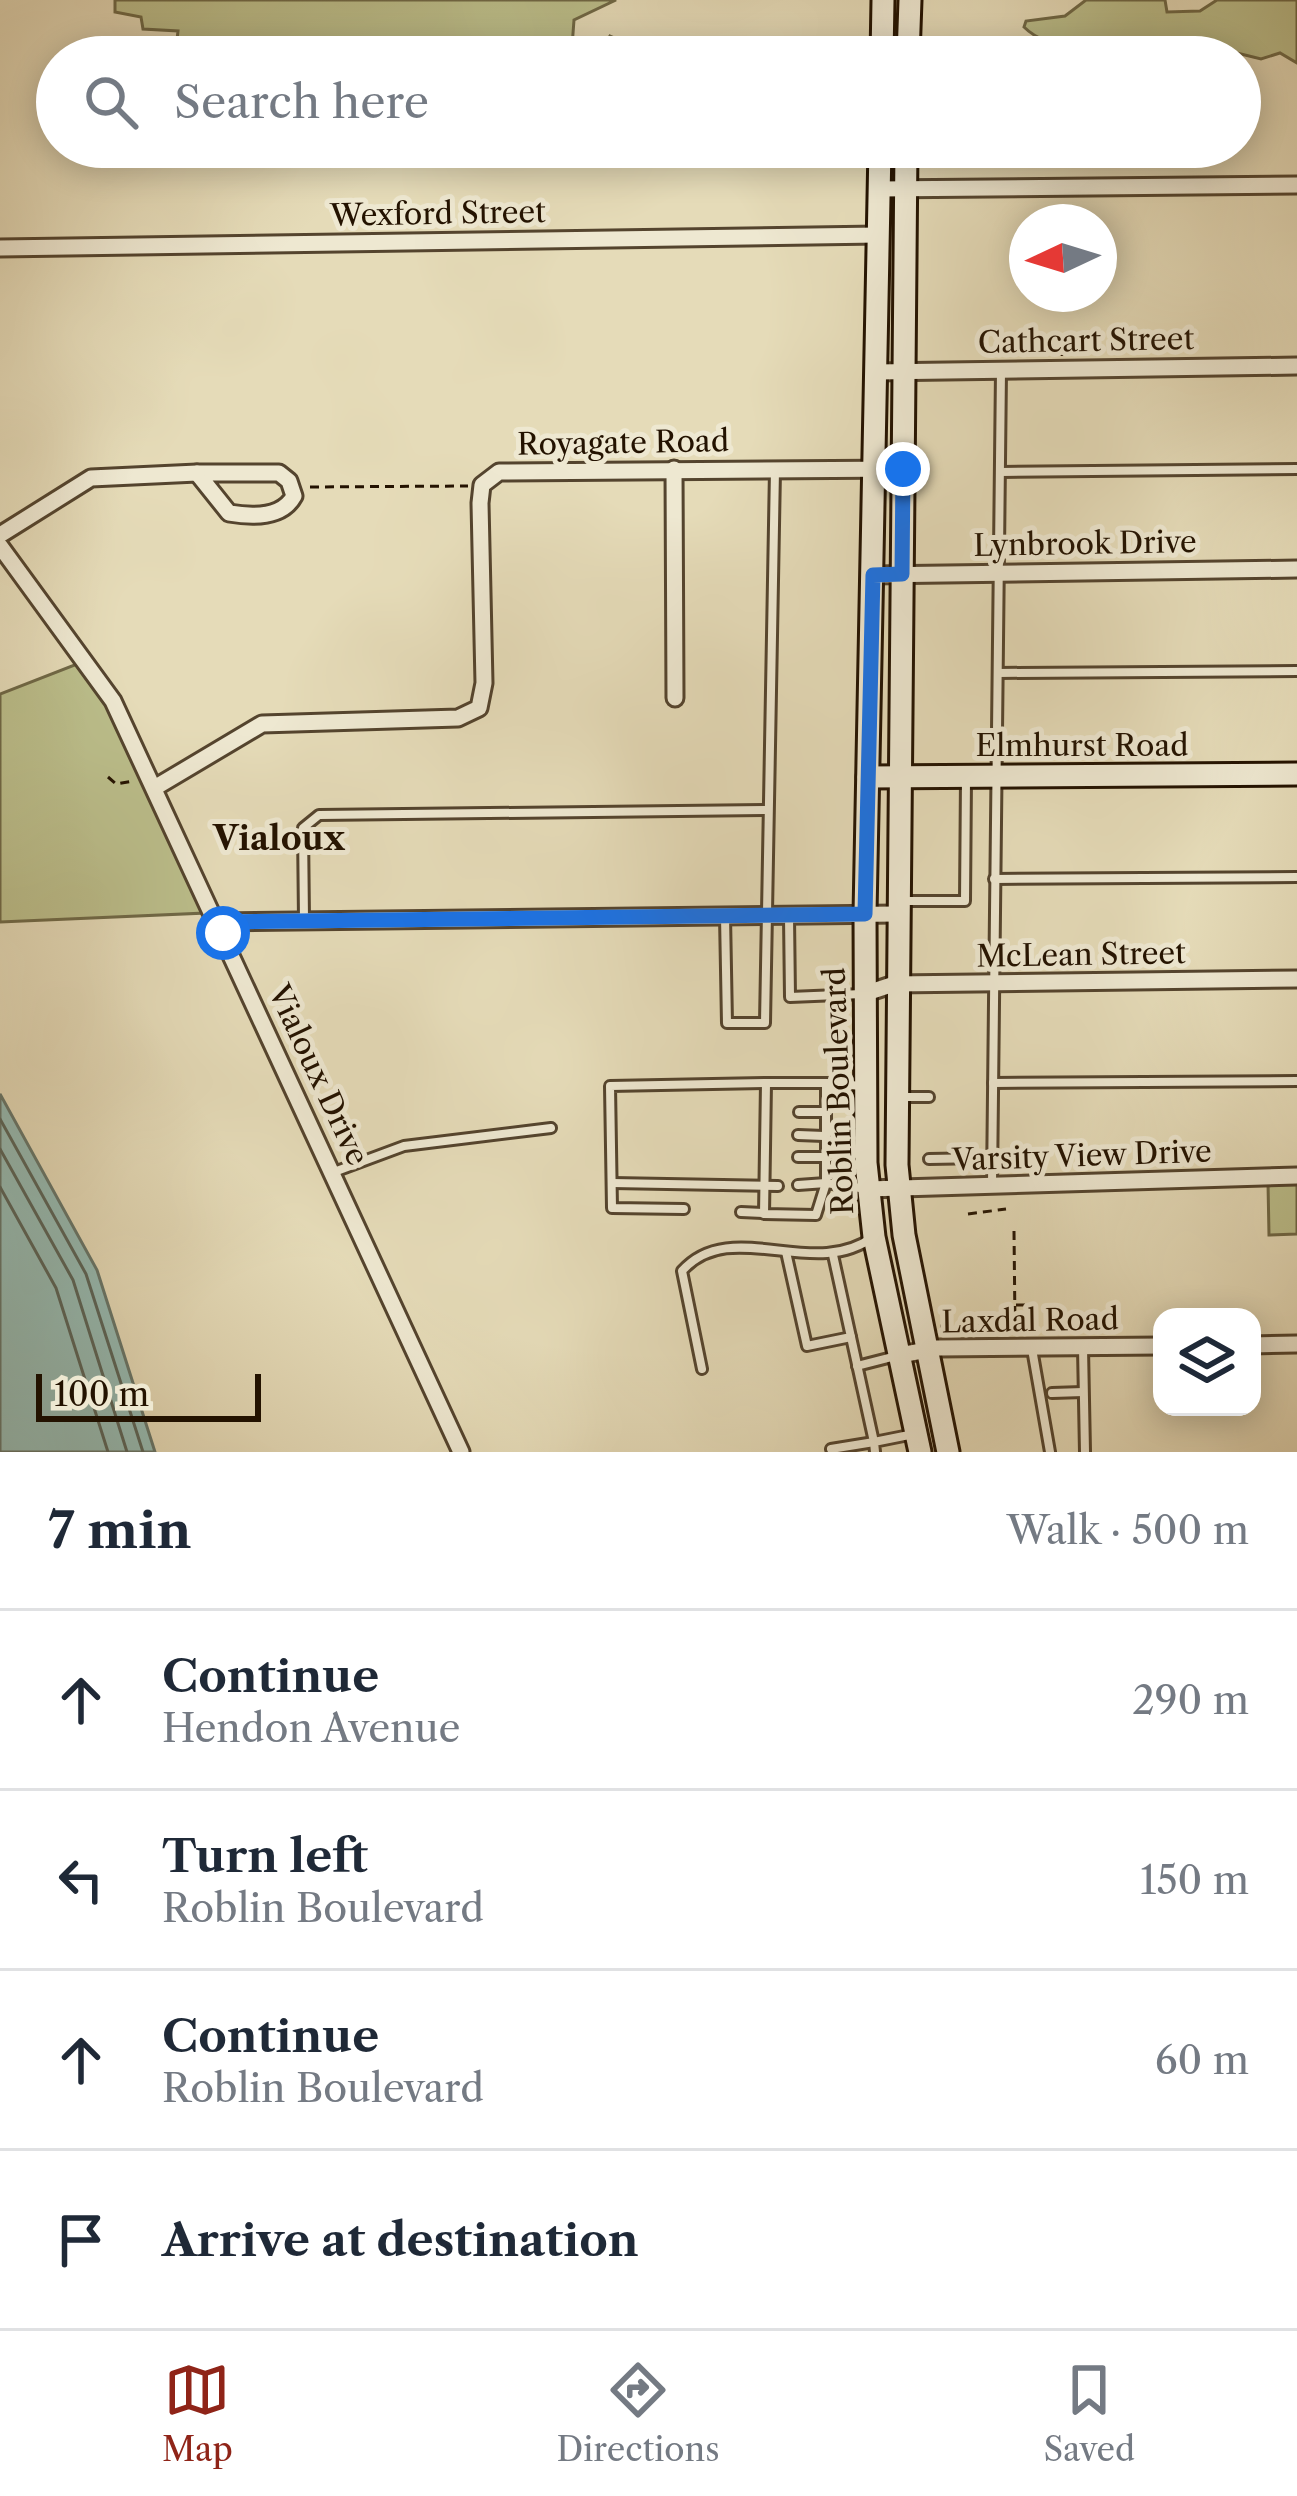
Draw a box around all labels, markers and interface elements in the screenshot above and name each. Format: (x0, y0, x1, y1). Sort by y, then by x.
search box (36, 36, 1261, 168)
icon: search (78, 69, 144, 135)
text: Search here (174, 74, 429, 130)
street label: Wexford Street (329, 193, 547, 234)
north arrow (1009, 204, 1117, 312)
street label: Cathcart Street (978, 320, 1195, 361)
street label: Royagate Road (517, 422, 729, 463)
route end (876, 442, 930, 496)
street label: Lynbrook Drive (973, 523, 1197, 564)
street label: Elmhurst Road (975, 727, 1189, 764)
district label: Vialoux (212, 818, 346, 859)
route start (196, 906, 250, 960)
street label: McLean Street (976, 934, 1186, 975)
street label: Roblin Boulevard (816, 967, 861, 1215)
street label: Vialoux Drive (260, 978, 377, 1171)
street label: Varsity View Drive (951, 1132, 1212, 1179)
street label: Laxdal Road (941, 1300, 1119, 1341)
map controls (1153, 1308, 1261, 1416)
button: layers (1153, 1308, 1261, 1416)
scale bar (36, 1368, 261, 1421)
text: 100 m (54, 1374, 149, 1415)
text: 7 min (48, 1499, 191, 1561)
text: Walk · 500 m (1007, 1506, 1249, 1554)
text: Continue (162, 1648, 379, 1704)
icon: ahead (48, 1667, 114, 1733)
text: 290 m (1132, 1676, 1249, 1724)
text: Hendon Avenue (162, 1704, 460, 1752)
text: Turn left (162, 1828, 368, 1884)
icon: left (48, 1847, 114, 1913)
text: 150 m (1140, 1856, 1249, 1904)
text: Roblin Boulevard (162, 1884, 484, 1932)
text: Continue (162, 2008, 379, 2064)
icon: ahead (48, 2027, 114, 2093)
text: 60 m (1155, 2036, 1249, 2084)
text: Roblin Boulevard (162, 2064, 484, 2112)
icon: arrive (48, 2207, 114, 2273)
text: Arrive at destination (162, 2212, 639, 2268)
tab: Map (162, 2357, 233, 2470)
tab: Directions (557, 2357, 720, 2470)
tab: Saved (1043, 2357, 1135, 2470)

